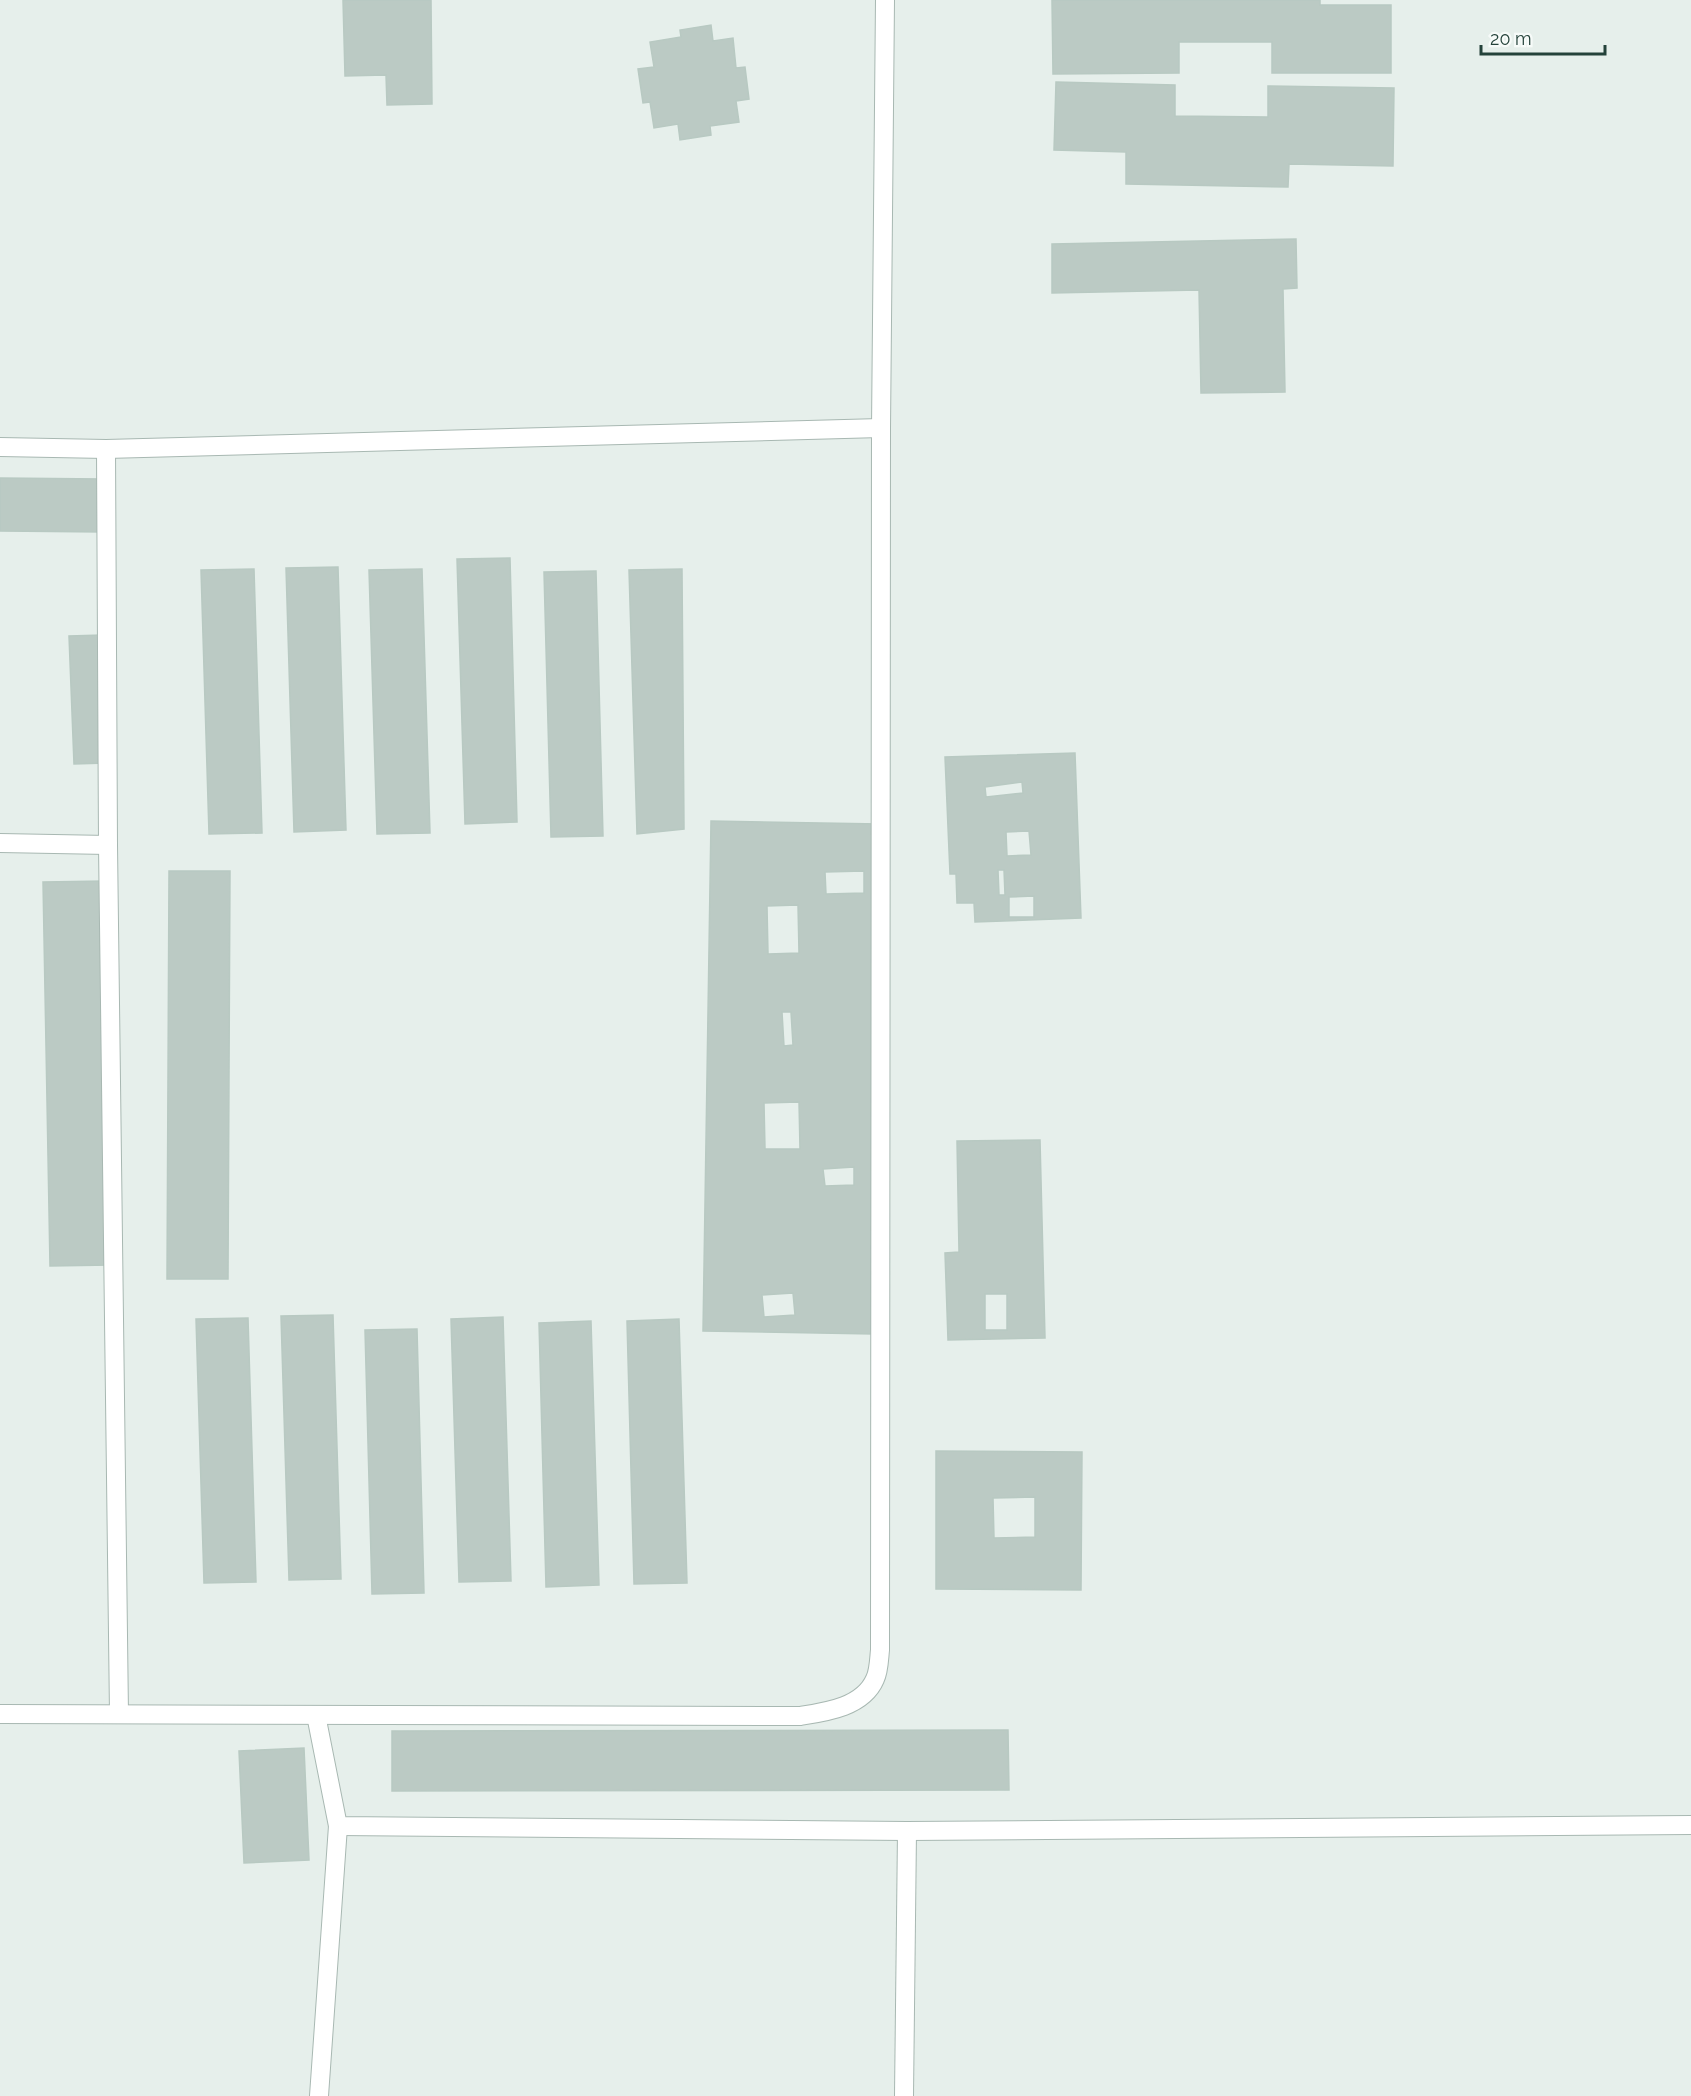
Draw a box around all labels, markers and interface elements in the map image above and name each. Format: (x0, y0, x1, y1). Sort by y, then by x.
scale bar (1481, 18, 1606, 56)
text: 20 m (1490, 28, 1532, 49)

